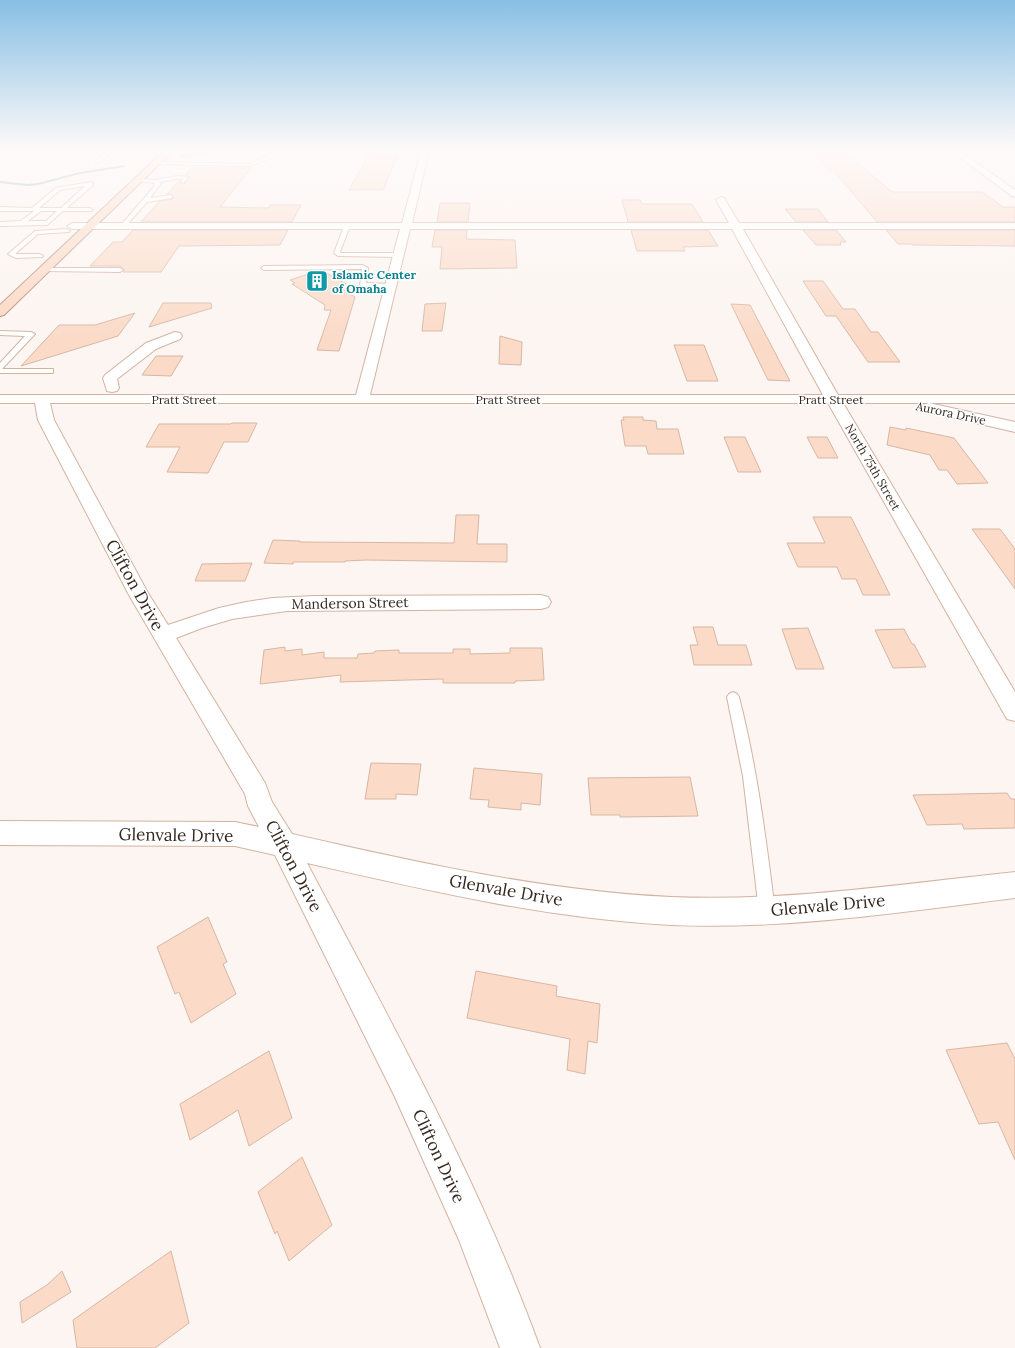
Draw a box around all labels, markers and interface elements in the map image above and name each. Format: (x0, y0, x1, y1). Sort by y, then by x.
place label: Islamic Center of Omaha (332, 267, 416, 296)
building icon: Islamic Center of Omaha (304, 268, 330, 294)
street label: Pratt Street (151, 392, 217, 407)
street label: Pratt Street (475, 392, 541, 407)
street label: Pratt Street (798, 392, 864, 407)
street label: Aurora Drive (914, 398, 988, 428)
street label: North 75th Street (842, 421, 904, 513)
street label: Clifton Drive (101, 535, 169, 635)
street label: Manderson Street (291, 593, 409, 613)
street label: Clifton Drive (261, 816, 327, 916)
street label: Glenvale Drive (118, 823, 234, 847)
street label: Glenvale Drive (448, 869, 564, 911)
street label: Glenvale Drive (770, 889, 886, 921)
street label: Clifton Drive (408, 1106, 470, 1206)

